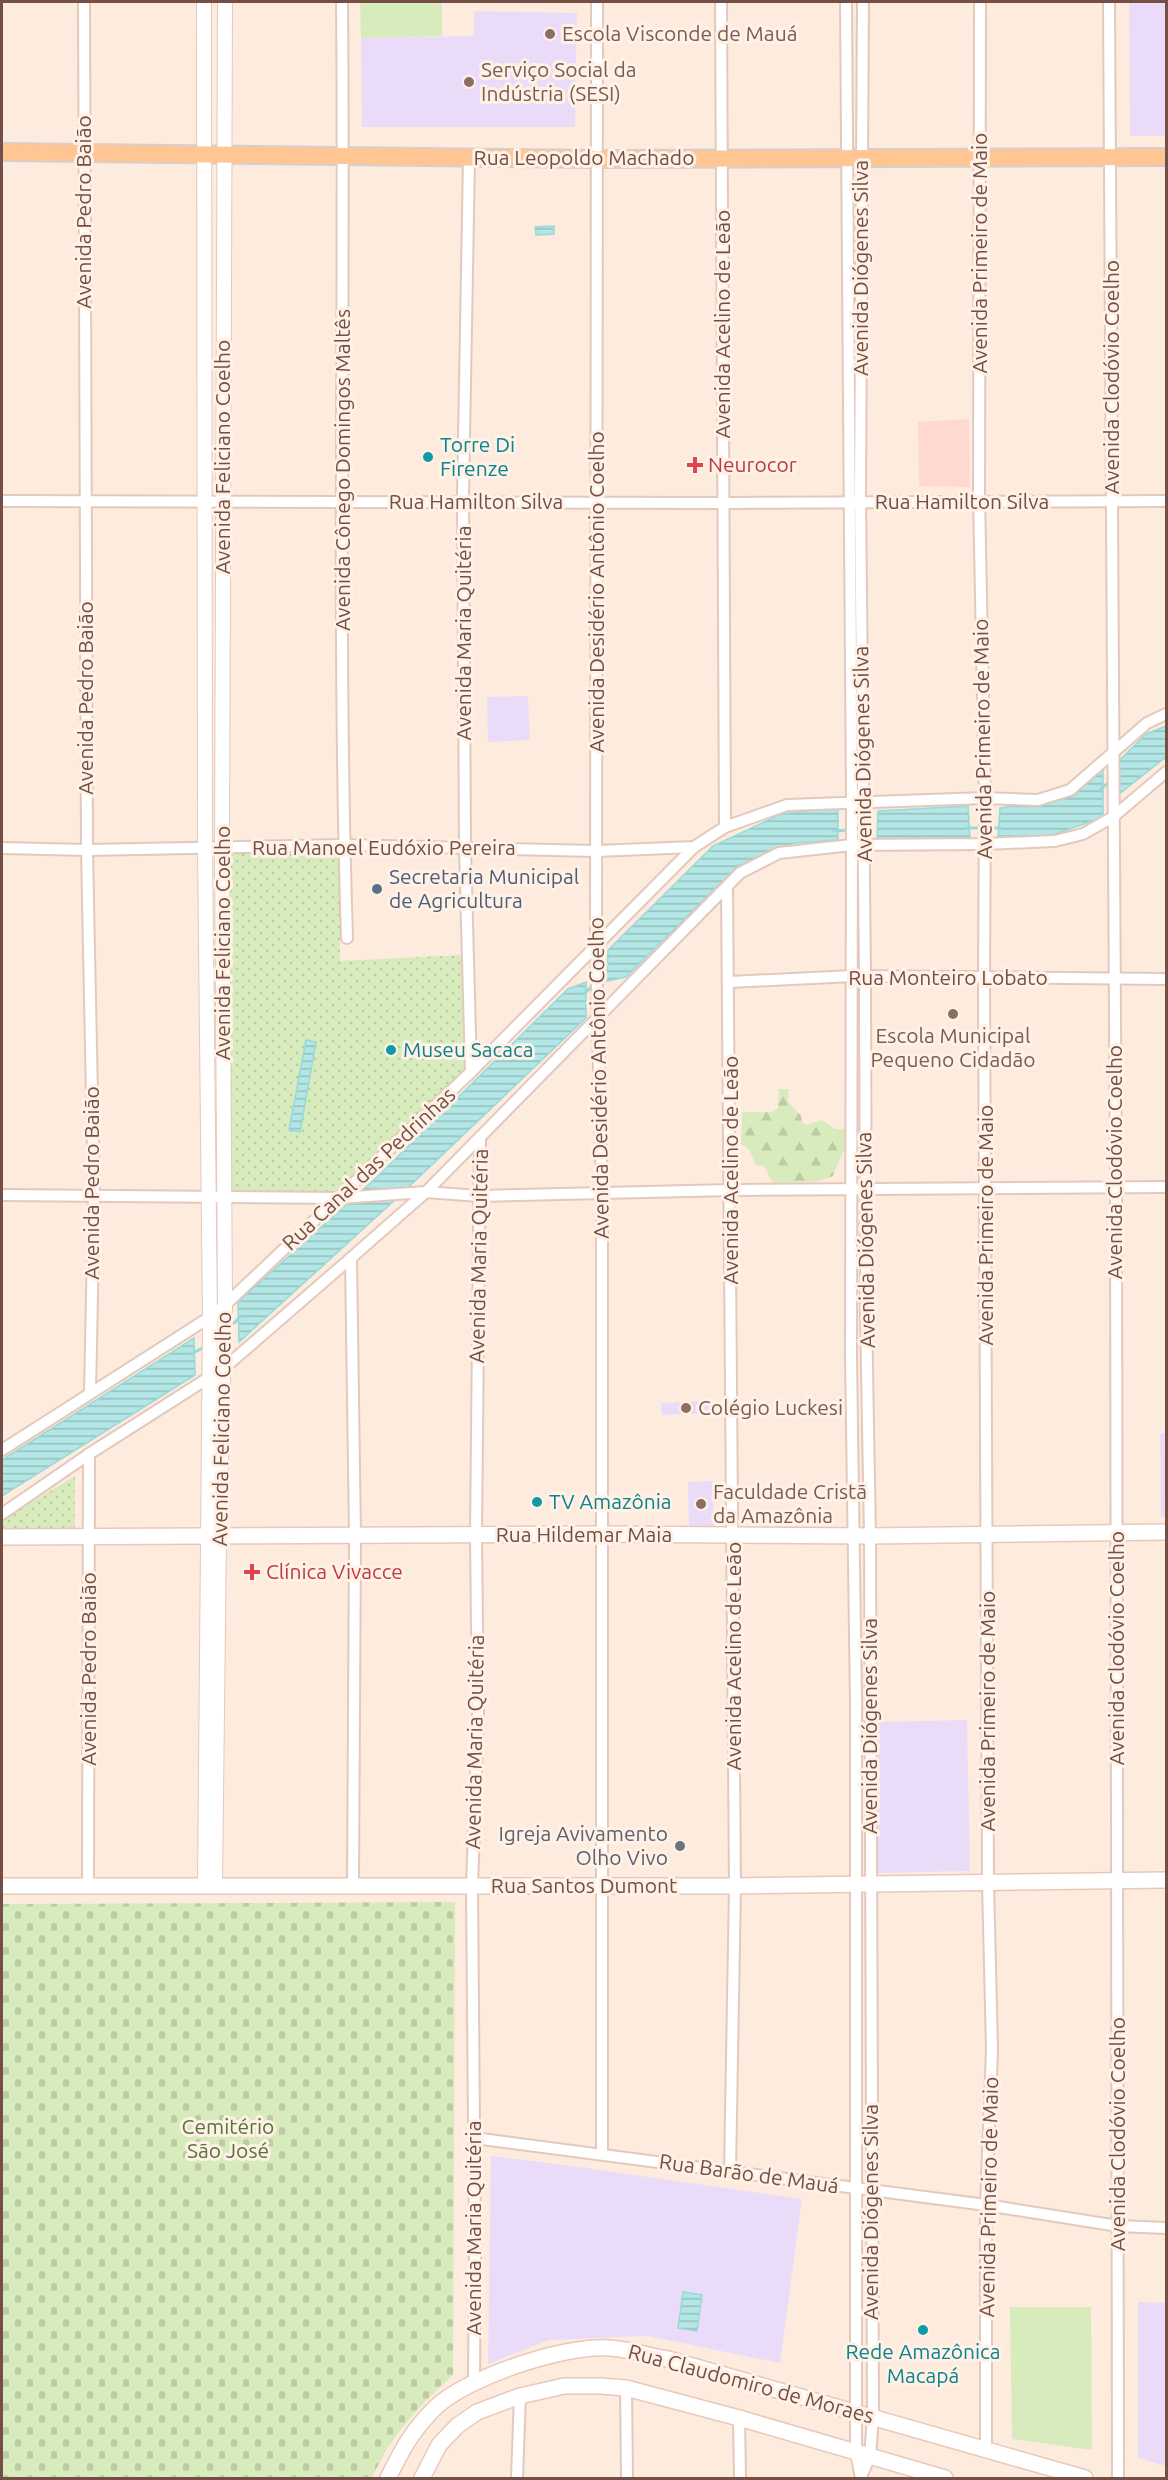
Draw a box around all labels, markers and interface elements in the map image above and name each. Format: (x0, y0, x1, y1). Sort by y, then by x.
place label: Escola Visconde de Mauá (562, 21, 797, 45)
marker: Escola Visconde de Mauá (543, 27, 557, 41)
place label: Serviço Social da Indústria (SESI) (481, 57, 637, 105)
marker: Serviço Social da Indústria (SESI) (462, 75, 476, 89)
street label: Avenida Pedro Baião (71, 115, 95, 309)
street label: Avenida Primeiro de Maio (967, 133, 991, 373)
street label: Rua Leopoldo Machado (474, 145, 694, 169)
street label: Avenida Diógenes Silva (848, 160, 872, 376)
street label: Avenida Acelino de Leão (710, 210, 734, 438)
street label: Avenida Clodóvio Coelho (1099, 260, 1123, 494)
street label: Avenida Cônego Domingos Maltês (330, 309, 354, 631)
street label: Avenida Feliciano Coelho (210, 340, 234, 574)
street label: Avenida Desidério Antônio Coelho (584, 431, 608, 753)
place label: Torre Di Firenze (440, 432, 515, 480)
marker: Torre Di Firenze (421, 450, 435, 464)
place label: Neurocor (708, 452, 797, 476)
marker: Neurocor (686, 456, 704, 474)
street label: Rua Hamilton Silva (389, 489, 563, 513)
street label: Rua Hamilton Silva (875, 489, 1049, 513)
street label: Avenida Maria Quitéria (451, 526, 475, 740)
street label: Avenida Pedro Baião (73, 601, 97, 795)
street label: Avenida Primeiro de Maio (968, 618, 996, 860)
street label: Avenida Diógenes Silva (848, 646, 876, 862)
street label: Avenida Feliciano Coelho (210, 826, 234, 1060)
street label: Rua Manoel Eudóxio Pereira (252, 835, 516, 859)
place label: Secretaria Municipal de Agricultura (389, 864, 579, 912)
marker: Secretaria Municipal de Agricultura (370, 882, 384, 896)
street label: Avenida Desidério Antônio Coelho (583, 917, 613, 1239)
street label: Rua Monteiro Lobato (848, 965, 1048, 989)
marker: Escola Municipal Pequeno Cidadão (946, 1007, 960, 1021)
place label: Escola Municipal Pequeno Cidadão (870, 1023, 1036, 1071)
place label: Museu Sacaca (403, 1037, 534, 1061)
marker: Museu Sacaca (384, 1043, 398, 1057)
street label: Avenida Clodóvio Coelho (1102, 1045, 1126, 1279)
street label: Avenida Acelino de Leão (718, 1056, 742, 1284)
street label: Rua Canal das Pedrinhas (277, 1082, 460, 1255)
street label: Avenida Pedro Baião (79, 1086, 103, 1280)
street label: Avenida Primeiro de Maio (973, 1105, 997, 1345)
street label: Avenida Diógenes Silva (851, 1132, 879, 1348)
street label: Avenida Maria Quitéria (464, 1148, 492, 1364)
street label: Avenida Feliciano Coelho (207, 1311, 235, 1546)
place label: Colégio Luckesi (698, 1395, 843, 1419)
marker: Colégio Luckesi (679, 1401, 693, 1415)
place label: Faculdade Cristã da Amazônia (713, 1479, 867, 1527)
place label: TV Amazônia (549, 1489, 672, 1513)
marker: TV Amazônia (530, 1495, 544, 1509)
marker: Faculdade Cristã da Amazônia (694, 1497, 708, 1511)
street label: Rua Hildemar Maia (496, 1522, 672, 1546)
street label: Avenida Clodóvio Coelho (1104, 1531, 1128, 1765)
street label: Avenida Acelino de Leão (721, 1542, 745, 1770)
place label: Clínica Vivacce (266, 1559, 403, 1583)
marker: Clínica Vivacce (243, 1563, 261, 1581)
street label: Avenida Pedro Baião (76, 1572, 100, 1766)
street label: Avenida Primeiro de Maio (975, 1591, 999, 1831)
street label: Avenida Diógenes Silva (857, 1618, 881, 1834)
street label: Avenida Maria Quitéria (460, 1634, 488, 1850)
place label: Igreja Avivamento Olho Vivo (498, 1821, 668, 1869)
marker: Igreja Avivamento Olho Vivo (673, 1839, 687, 1853)
street label: Rua Santos Dumont (491, 1873, 677, 1897)
street label: Avenida Clodóvio Coelho (1105, 2017, 1129, 2251)
street label: Avenida Primeiro de Maio (974, 2076, 1002, 2318)
street label: Avenida Diógenes Silva (858, 2104, 882, 2320)
park label: Cemitério São José (182, 2114, 274, 2162)
street label: Avenida Maria Quitéria (461, 2121, 485, 2335)
street label: Rua Barão de Mauá (658, 2149, 841, 2197)
marker: Rede Amazônica Macapá (916, 2323, 930, 2337)
street label: Rua Claudomiro de Moraes (626, 2339, 877, 2427)
place label: Rede Amazônica Macapá (845, 2339, 1001, 2387)

